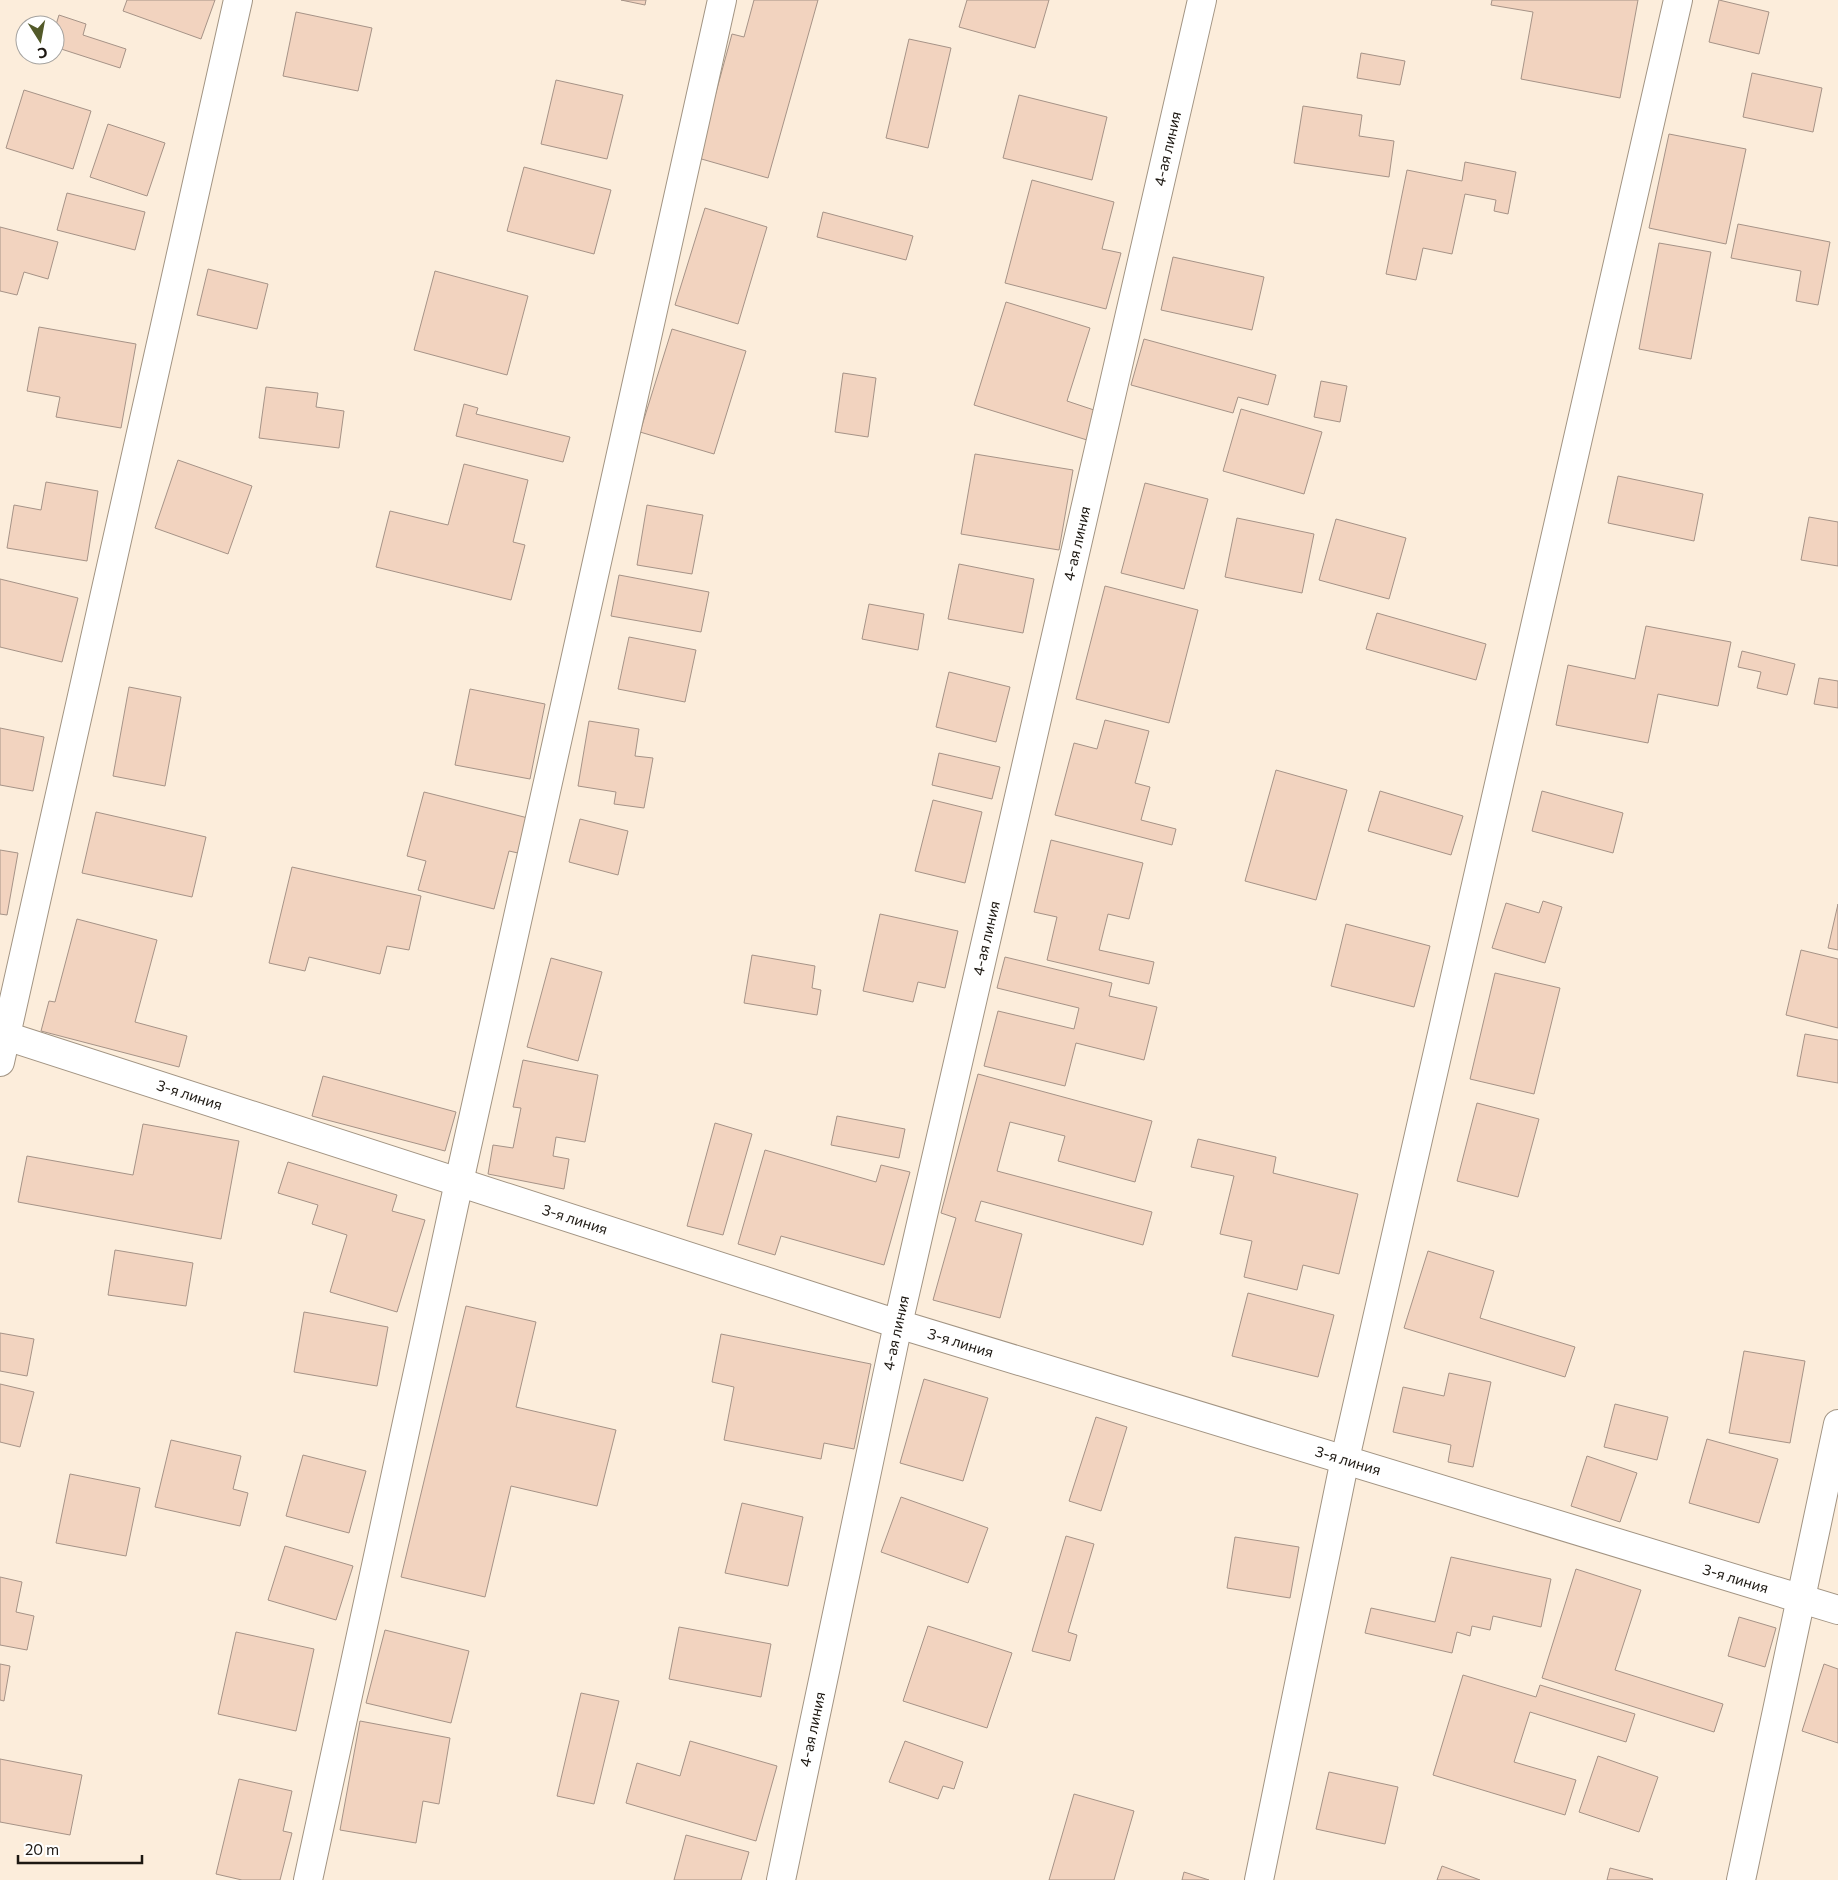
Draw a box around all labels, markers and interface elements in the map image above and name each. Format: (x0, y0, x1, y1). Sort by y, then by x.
north arrow (15, 15, 65, 65)
text: С (36, 44, 49, 63)
street label: 4-ая линия (1150, 109, 1184, 188)
street label: 4-ая линия (1059, 504, 1094, 582)
street label: 4-ая линия (968, 899, 1003, 977)
street label: 3-я линия (155, 1075, 225, 1113)
street label: 3-я линия (540, 1200, 610, 1238)
street label: 4-ая линия (878, 1294, 912, 1372)
street label: 3-я линия (926, 1324, 996, 1361)
street label: 3-я линия (1313, 1441, 1383, 1478)
street label: 3-я линия (1701, 1559, 1771, 1596)
street label: 4-ая линия (795, 1690, 828, 1768)
scale bar (18, 1832, 141, 1864)
text: 20 m (25, 1840, 59, 1858)

